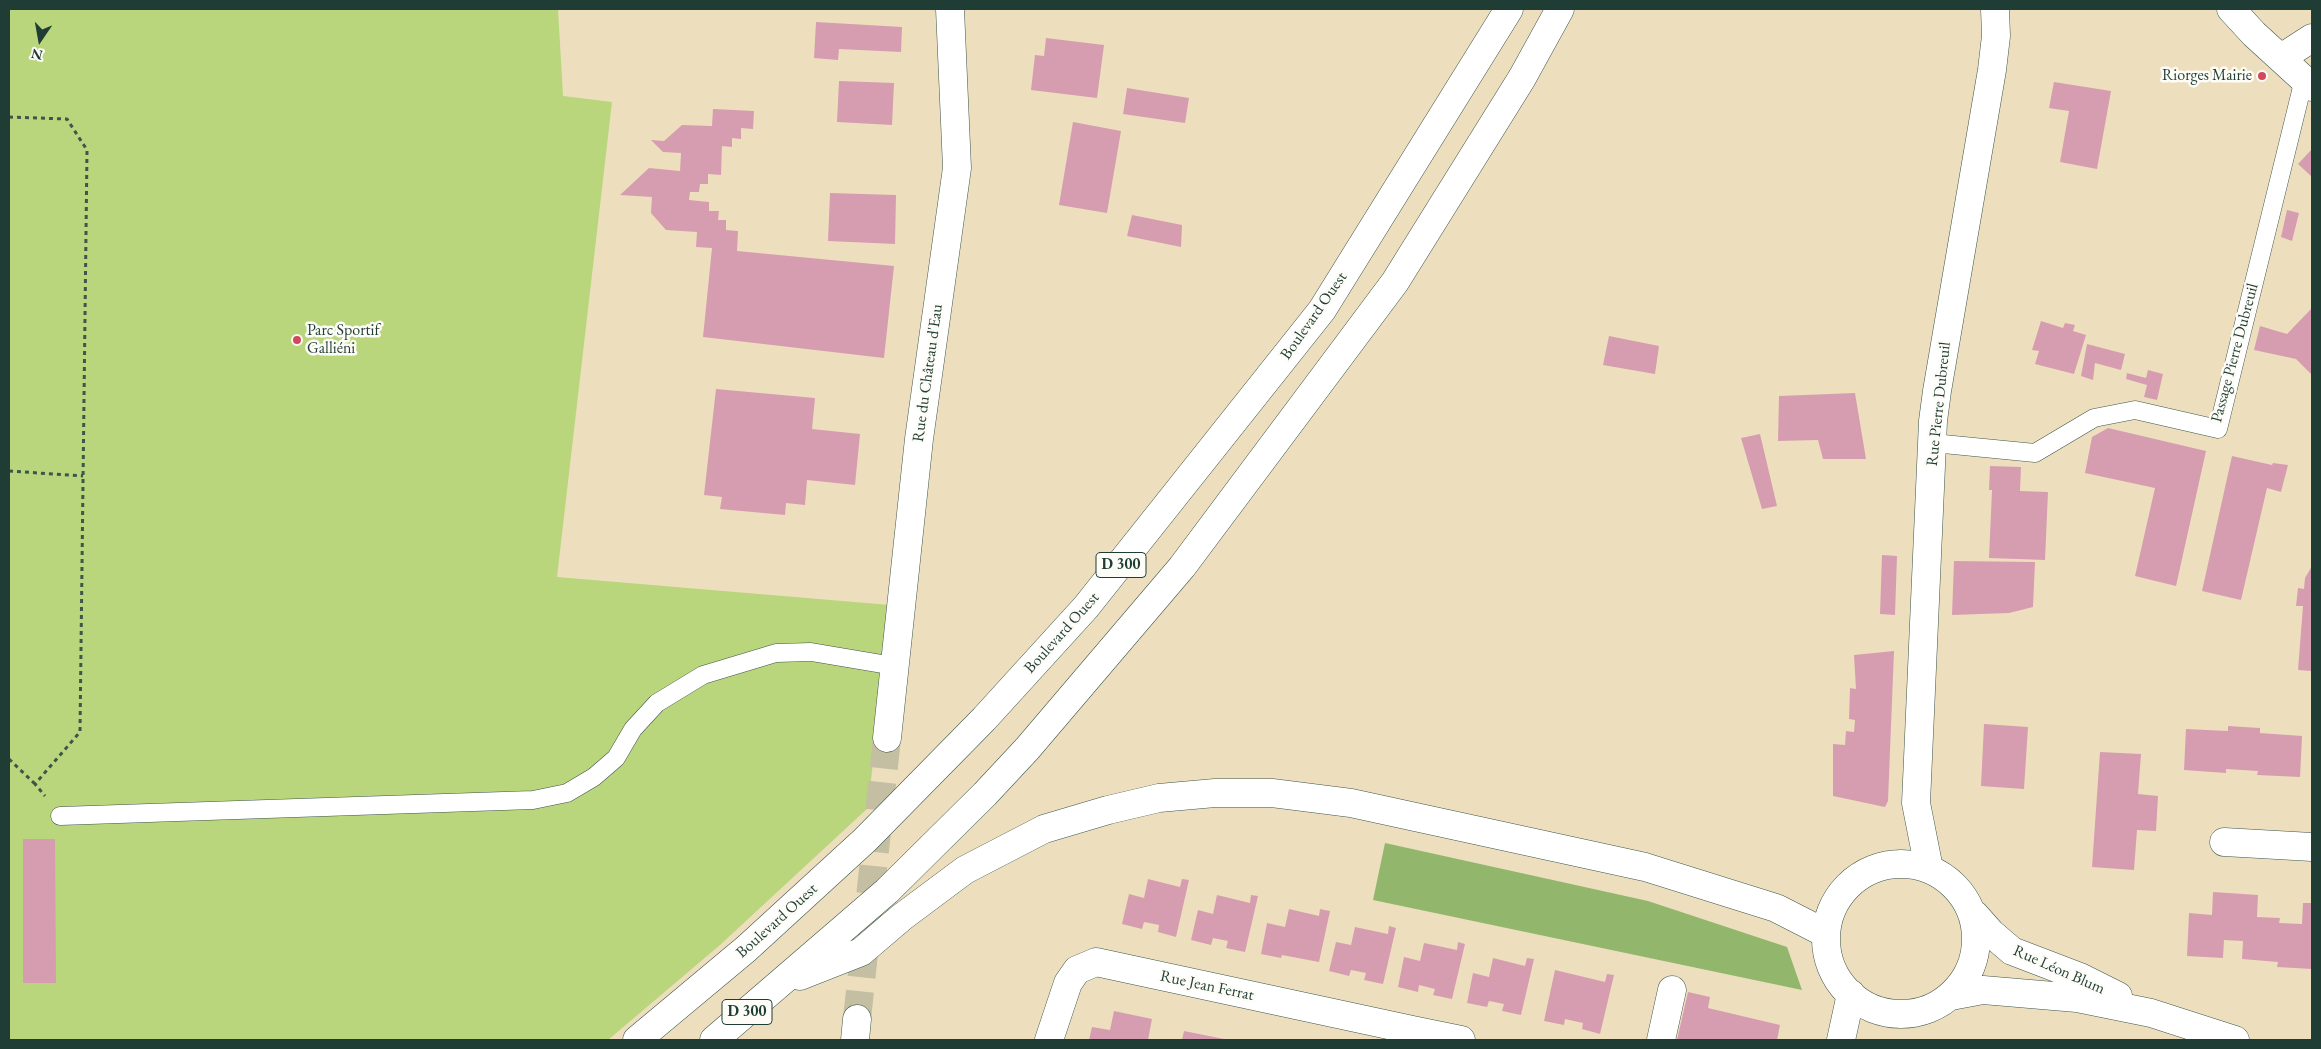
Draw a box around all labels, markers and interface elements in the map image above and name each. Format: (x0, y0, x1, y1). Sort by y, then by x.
north arrow (15, 15, 65, 65)
text: N (29, 45, 44, 65)
place label: Riorges Mairie (2162, 66, 2252, 86)
marker: Riorges Mairie (2256, 70, 2268, 82)
street label: Boulevard Ouest (1277, 268, 1351, 364)
street label: Passage Pierre Dubreuil (2207, 281, 2263, 425)
street label: Rue du Château d'Eau (909, 303, 947, 443)
place label: Parc Sportif Galliéni (307, 321, 380, 359)
marker: Parc Sportif Galliéni (291, 334, 303, 346)
street label: Rue Pierre Dubreuil (1923, 341, 1955, 467)
road number: D 300 (1096, 552, 1146, 578)
street label: Boulevard Ouest (1021, 588, 1103, 678)
street label: Boulevard Ouest (732, 880, 822, 962)
street label: Rue Léon Blum (2010, 941, 2108, 999)
street label: Rue Jean Ferrat (1159, 967, 1255, 1005)
road number: D 300 (722, 1000, 772, 1024)

